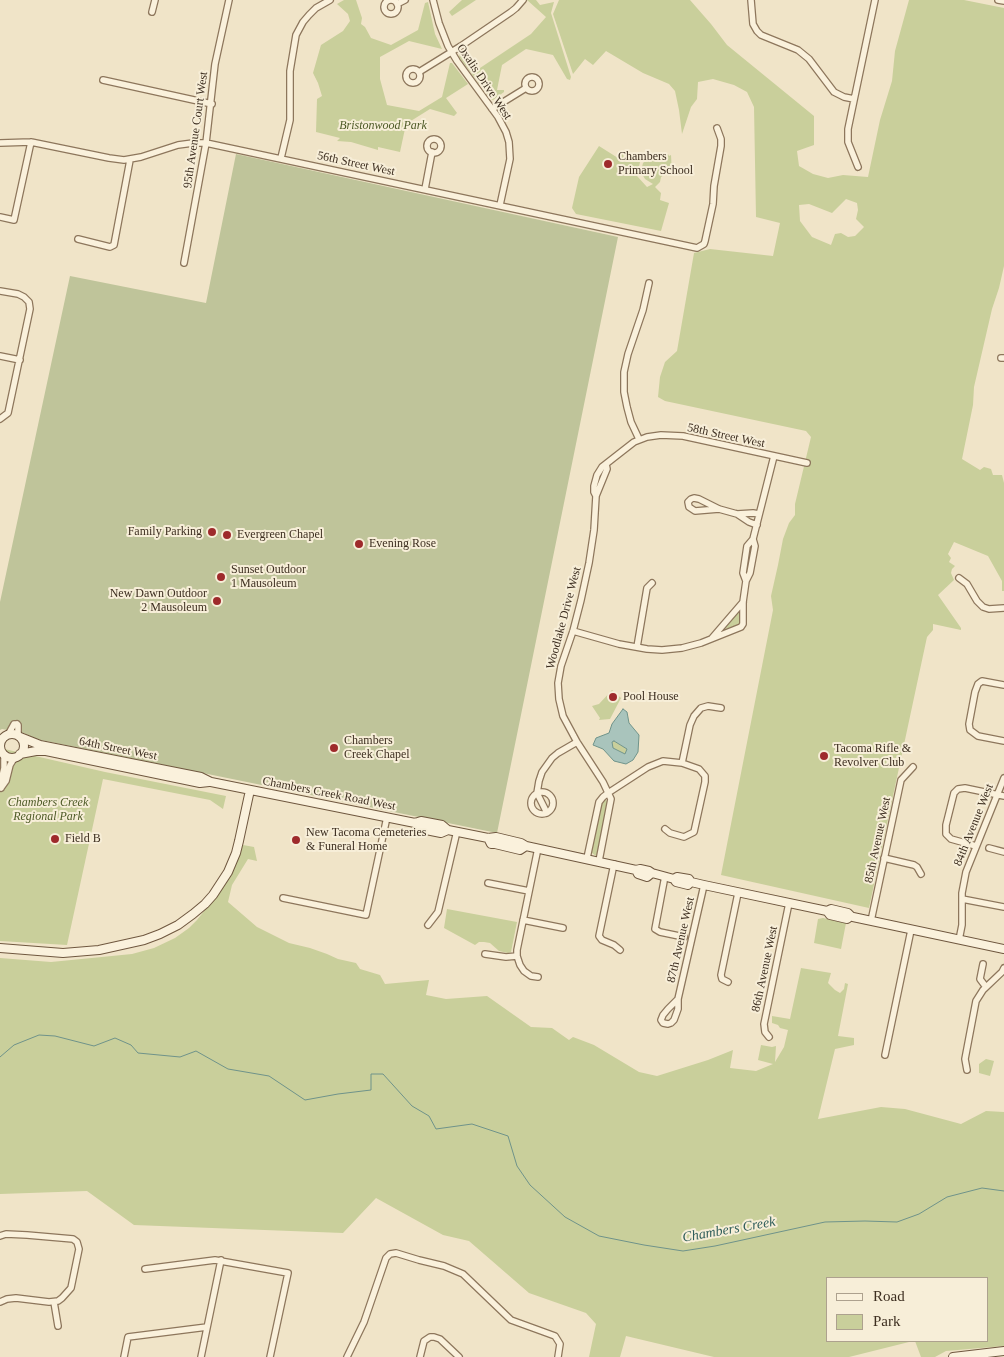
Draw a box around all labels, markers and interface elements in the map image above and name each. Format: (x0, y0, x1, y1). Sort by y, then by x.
street label: Oxalis Drive West (453, 41, 515, 123)
street label: 95th Avenue Court West (181, 71, 211, 189)
park label: Bristonwood Park (339, 119, 427, 133)
street label: 56th Street West (316, 149, 396, 179)
place label: Chambers Primary School (618, 150, 693, 178)
marker: Chambers Primary School (602, 158, 614, 170)
street label: 58th Street West (686, 421, 766, 451)
place label: Family Parking (128, 525, 202, 539)
marker: Family Parking (206, 526, 218, 538)
place label: Evergreen Chapel (237, 528, 323, 542)
marker: Evergreen Chapel (221, 529, 233, 541)
place label: Evening Rose (369, 537, 436, 551)
marker: Evening Rose (353, 538, 365, 550)
place label: Sunset Outdoor 1 Mausoleum (231, 563, 306, 591)
street label: Woodlake Drive West (543, 565, 585, 671)
marker: Sunset Outdoor 1 Mausoleum (215, 571, 227, 583)
place label: New Dawn Outdoor 2 Mausoleum (110, 587, 207, 615)
marker: New Dawn Outdoor 2 Mausoleum (211, 595, 223, 607)
place label: Pool House (623, 690, 679, 704)
marker: Pool House (607, 691, 619, 703)
street label: 64th Street West (78, 734, 158, 764)
place label: Chambers Creek Chapel (344, 734, 410, 762)
marker: Chambers Creek Chapel (328, 742, 340, 754)
place label: Tacoma Rifle & Revolver Club (834, 742, 911, 770)
marker: Tacoma Rifle & Revolver Club (818, 750, 830, 762)
street label: Chambers Creek Road West (261, 774, 397, 814)
street label: 84th Avenue West (951, 782, 997, 868)
park label: Chambers Creek Regional Park (8, 796, 88, 824)
street label: 85th Avenue West (862, 796, 894, 884)
place label: New Tacoma Cemeteries & Funeral Home (306, 826, 426, 854)
place label: Field B (65, 832, 101, 846)
marker: Field B (49, 833, 61, 845)
marker: New Tacoma Cemeteries & Funeral Home (290, 834, 302, 846)
street label: 87th Avenue West (664, 896, 698, 984)
street label: 86th Avenue West (749, 925, 781, 1013)
water label: Chambers Creek (681, 1214, 777, 1246)
legend (826, 1277, 989, 1342)
text: Road (873, 1288, 905, 1304)
text: Park (873, 1313, 901, 1329)

